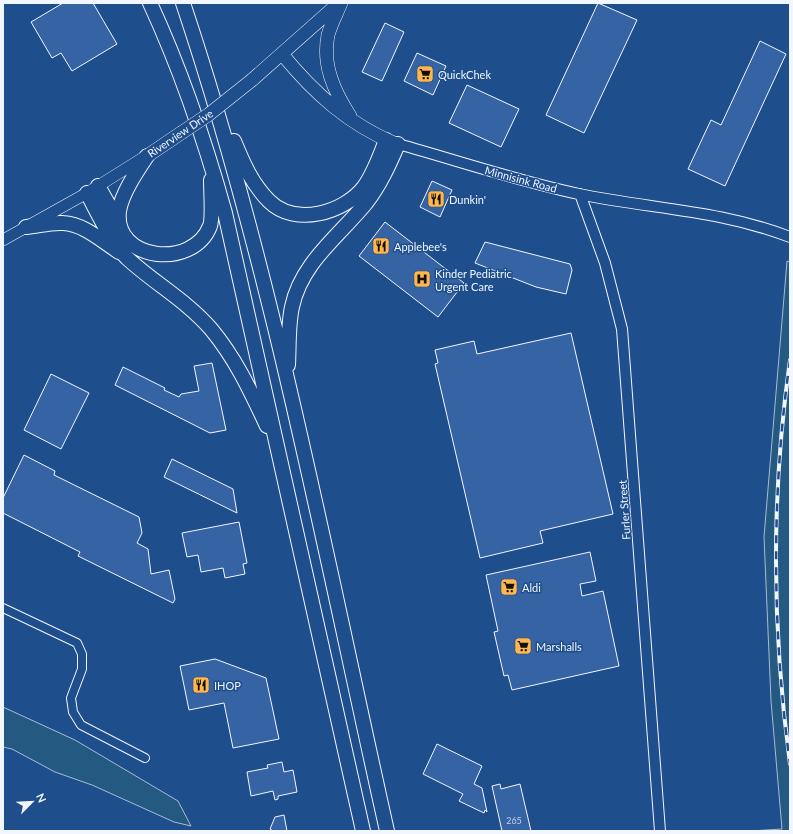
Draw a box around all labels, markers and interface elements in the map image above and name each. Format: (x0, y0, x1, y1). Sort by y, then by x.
supermarket icon: QuickChek (415, 64, 435, 84)
place label: QuickChek (438, 68, 491, 81)
street label: Riverview Drive (145, 106, 215, 160)
street label: Minnisink Road (484, 163, 558, 195)
restaurant icon: Dunkin' (426, 189, 446, 209)
place label: Dunkin' (449, 193, 486, 206)
restaurant icon: Applebee's (371, 236, 391, 256)
place label: Applebee's (394, 240, 447, 253)
place label: Kinder Pediatric Urgent Care (435, 267, 512, 293)
hospital icon: Kinder Pediatric Urgent Care (412, 269, 432, 289)
street label: Furler Street (615, 480, 633, 540)
supermarket icon: Aldi (499, 577, 519, 597)
place label: Aldi (522, 581, 541, 594)
supermarket icon: Marshalls (513, 636, 533, 656)
place label: Marshalls (536, 640, 582, 653)
restaurant icon: IHOP (191, 675, 211, 695)
place label: IHOP (214, 679, 241, 692)
north arrow (12, 782, 52, 822)
text: N (34, 791, 49, 804)
house number: 265 (506, 815, 522, 826)

